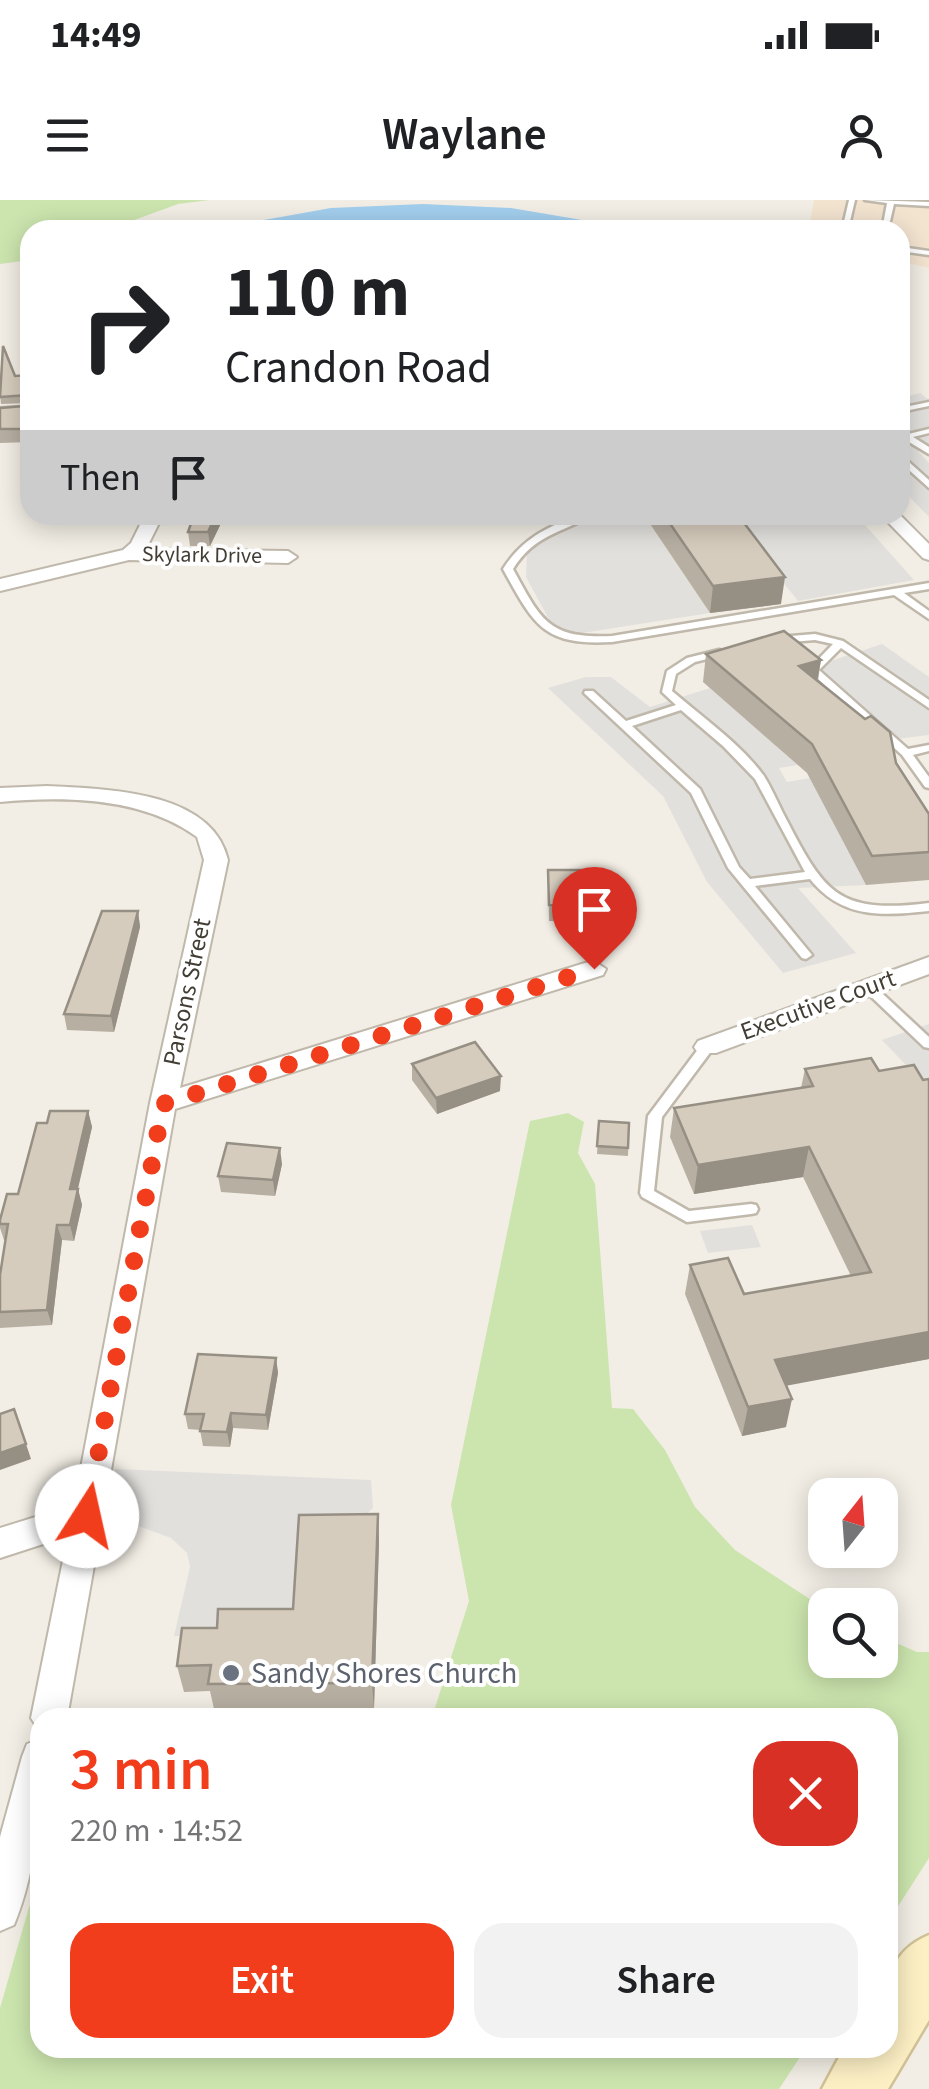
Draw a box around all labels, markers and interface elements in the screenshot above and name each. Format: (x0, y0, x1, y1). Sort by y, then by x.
text: 14:49 (50, 8, 142, 62)
text: Waylane (382, 103, 547, 167)
icon: menu (40, 108, 95, 163)
icon: person (834, 108, 889, 163)
text: 110 m (225, 243, 410, 343)
icon: right (60, 260, 190, 390)
text: Crandon Road (225, 336, 492, 400)
icon: arrive (161, 450, 216, 505)
text: Then (60, 451, 141, 505)
street label: Skylark Drive (142, 538, 262, 572)
pin (552, 867, 637, 970)
icon: arrive (567, 882, 622, 937)
street label: Parsons Street (154, 914, 220, 1069)
street label: Executive Court (735, 960, 901, 1050)
position arrow (35, 1464, 139, 1568)
north arrow (808, 1478, 898, 1568)
map controls (808, 1478, 898, 1678)
button: search (808, 1588, 898, 1678)
place label: Sandy Shores Church (251, 1652, 517, 1695)
marker: Sandy Shores Church (220, 1662, 242, 1684)
text: 3 min (70, 1728, 213, 1813)
button: close (753, 1741, 858, 1846)
text: 220 m · 14:52 (70, 1808, 243, 1854)
button: Exit (70, 1923, 454, 2038)
button: Share (474, 1923, 858, 2038)

